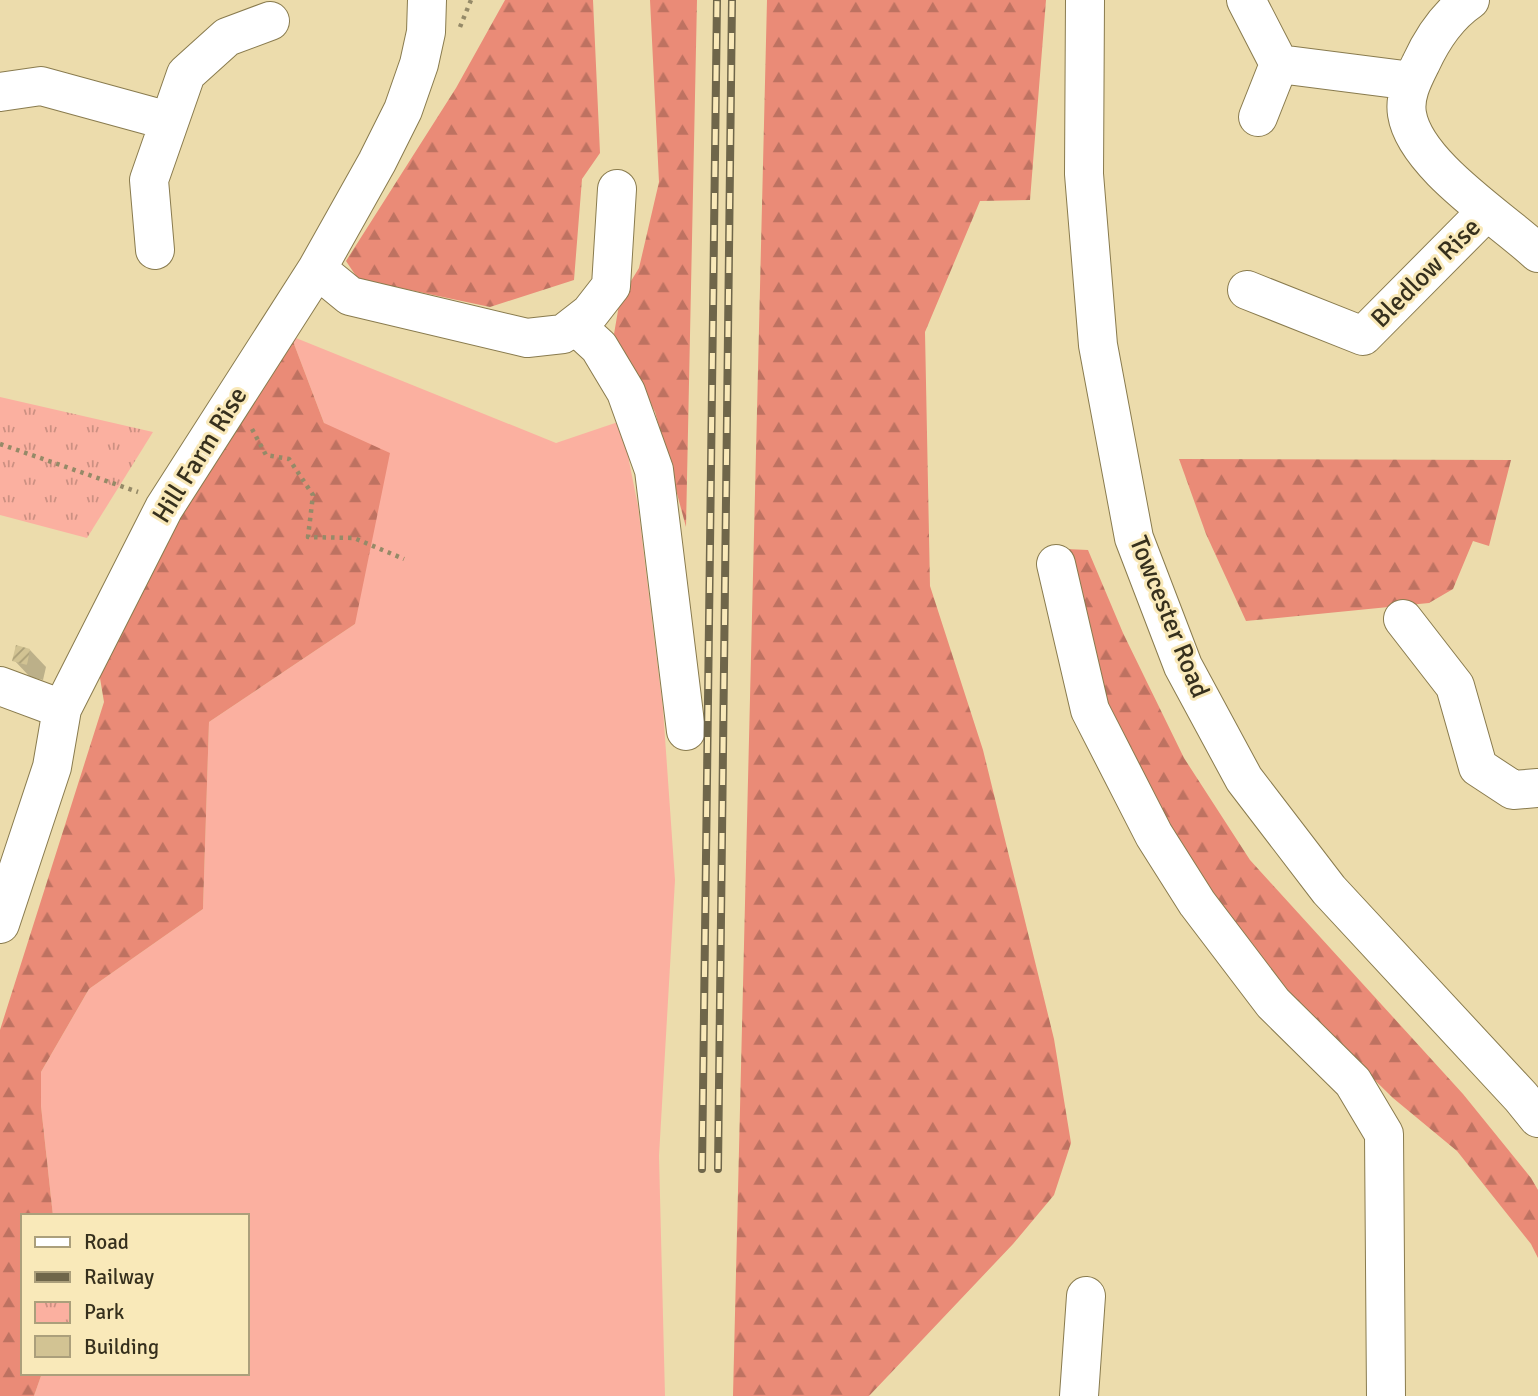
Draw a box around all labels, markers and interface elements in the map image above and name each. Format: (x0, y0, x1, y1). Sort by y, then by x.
street label: Bledlow Rise (1364, 211, 1488, 335)
street label: Hill Farm Rise (146, 381, 254, 529)
street label: Towcester Road (1122, 531, 1216, 703)
legend (21, 1214, 248, 1375)
text: Road (84, 1229, 129, 1255)
text: Railway (84, 1264, 154, 1290)
text: Park (84, 1299, 125, 1325)
text: Building (84, 1334, 159, 1360)

